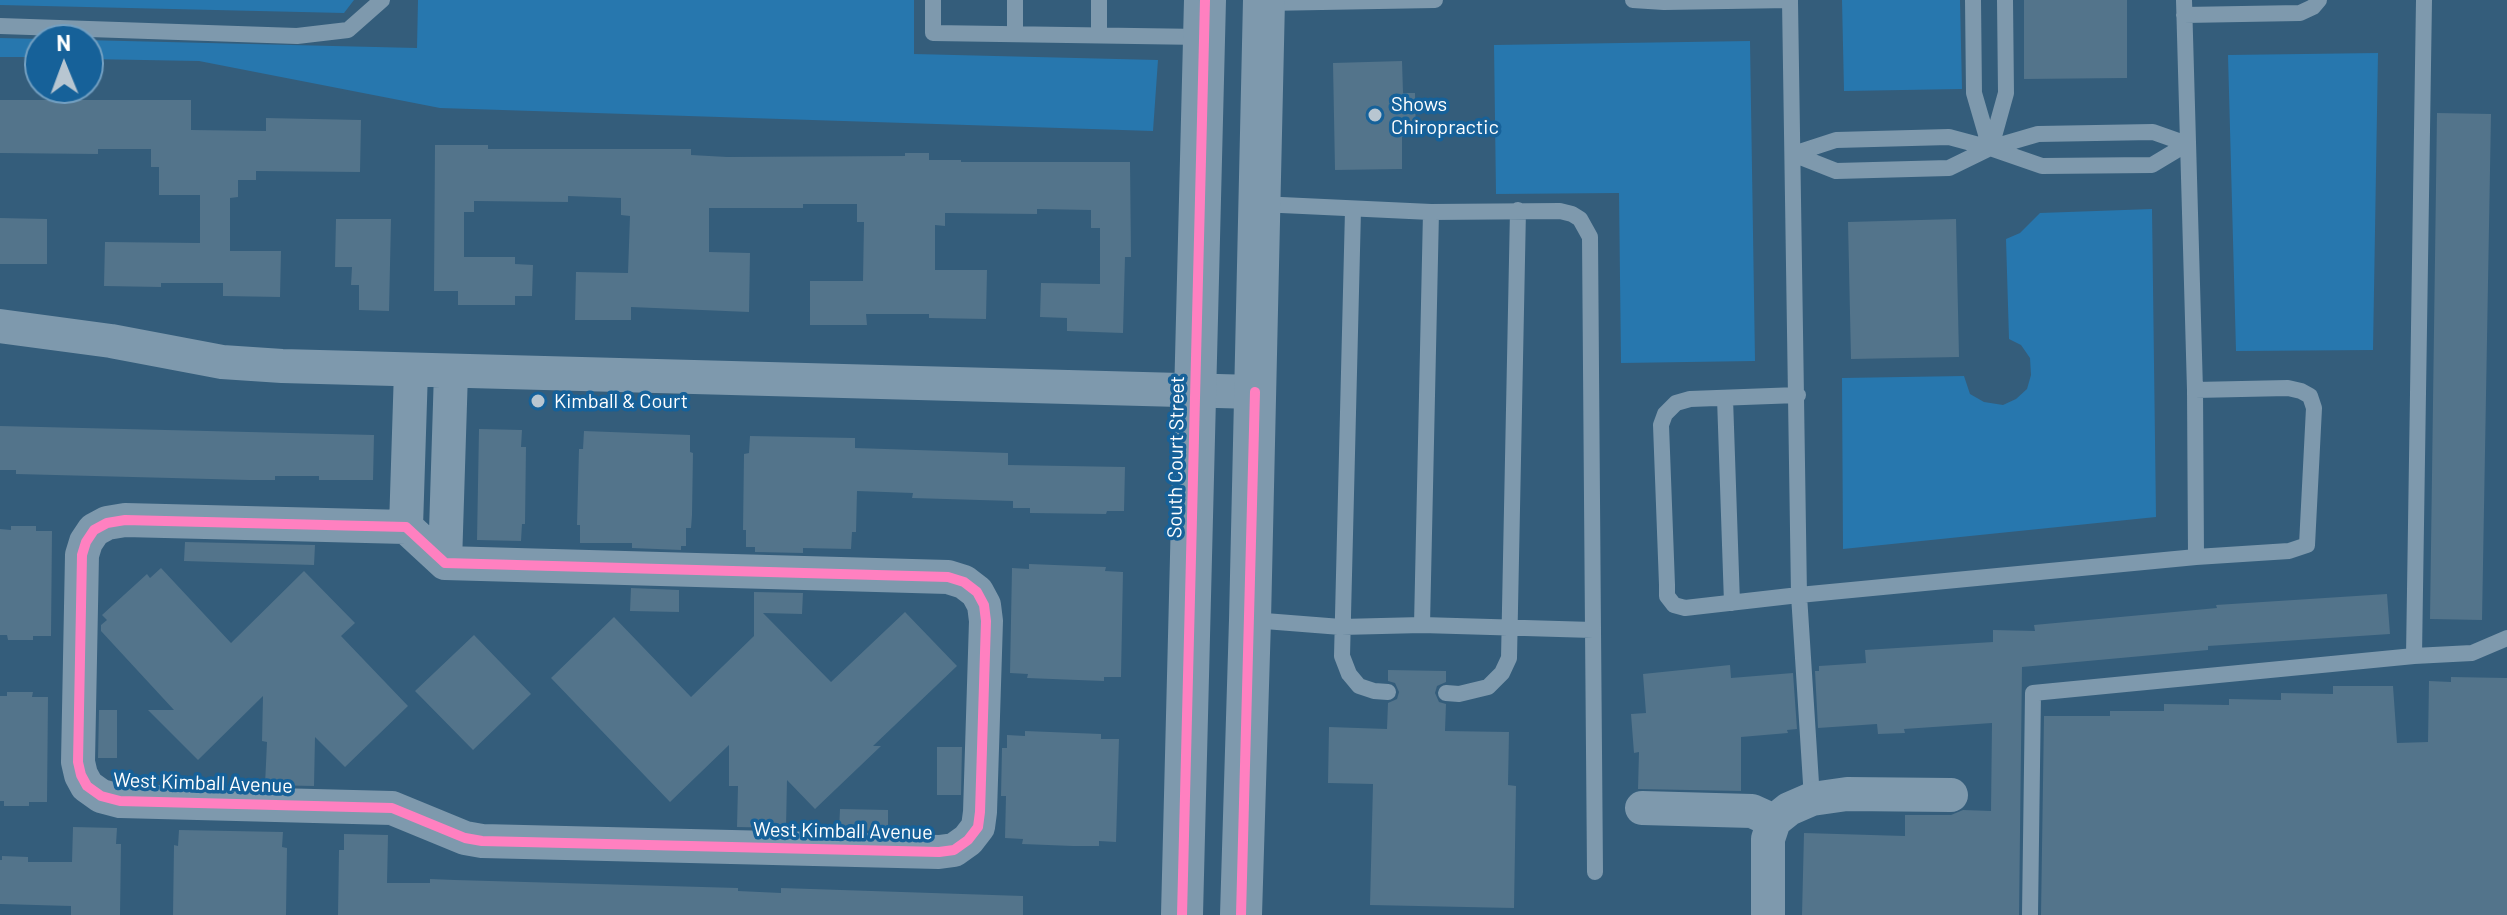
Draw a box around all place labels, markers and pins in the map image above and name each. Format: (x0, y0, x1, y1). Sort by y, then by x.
place label: Shows Chiropractic (1391, 92, 1499, 139)
marker: Shows Chiropractic (1366, 106, 1384, 124)
place label: Kimball & Court (554, 389, 688, 413)
marker: Kimball & Court (529, 392, 547, 410)

